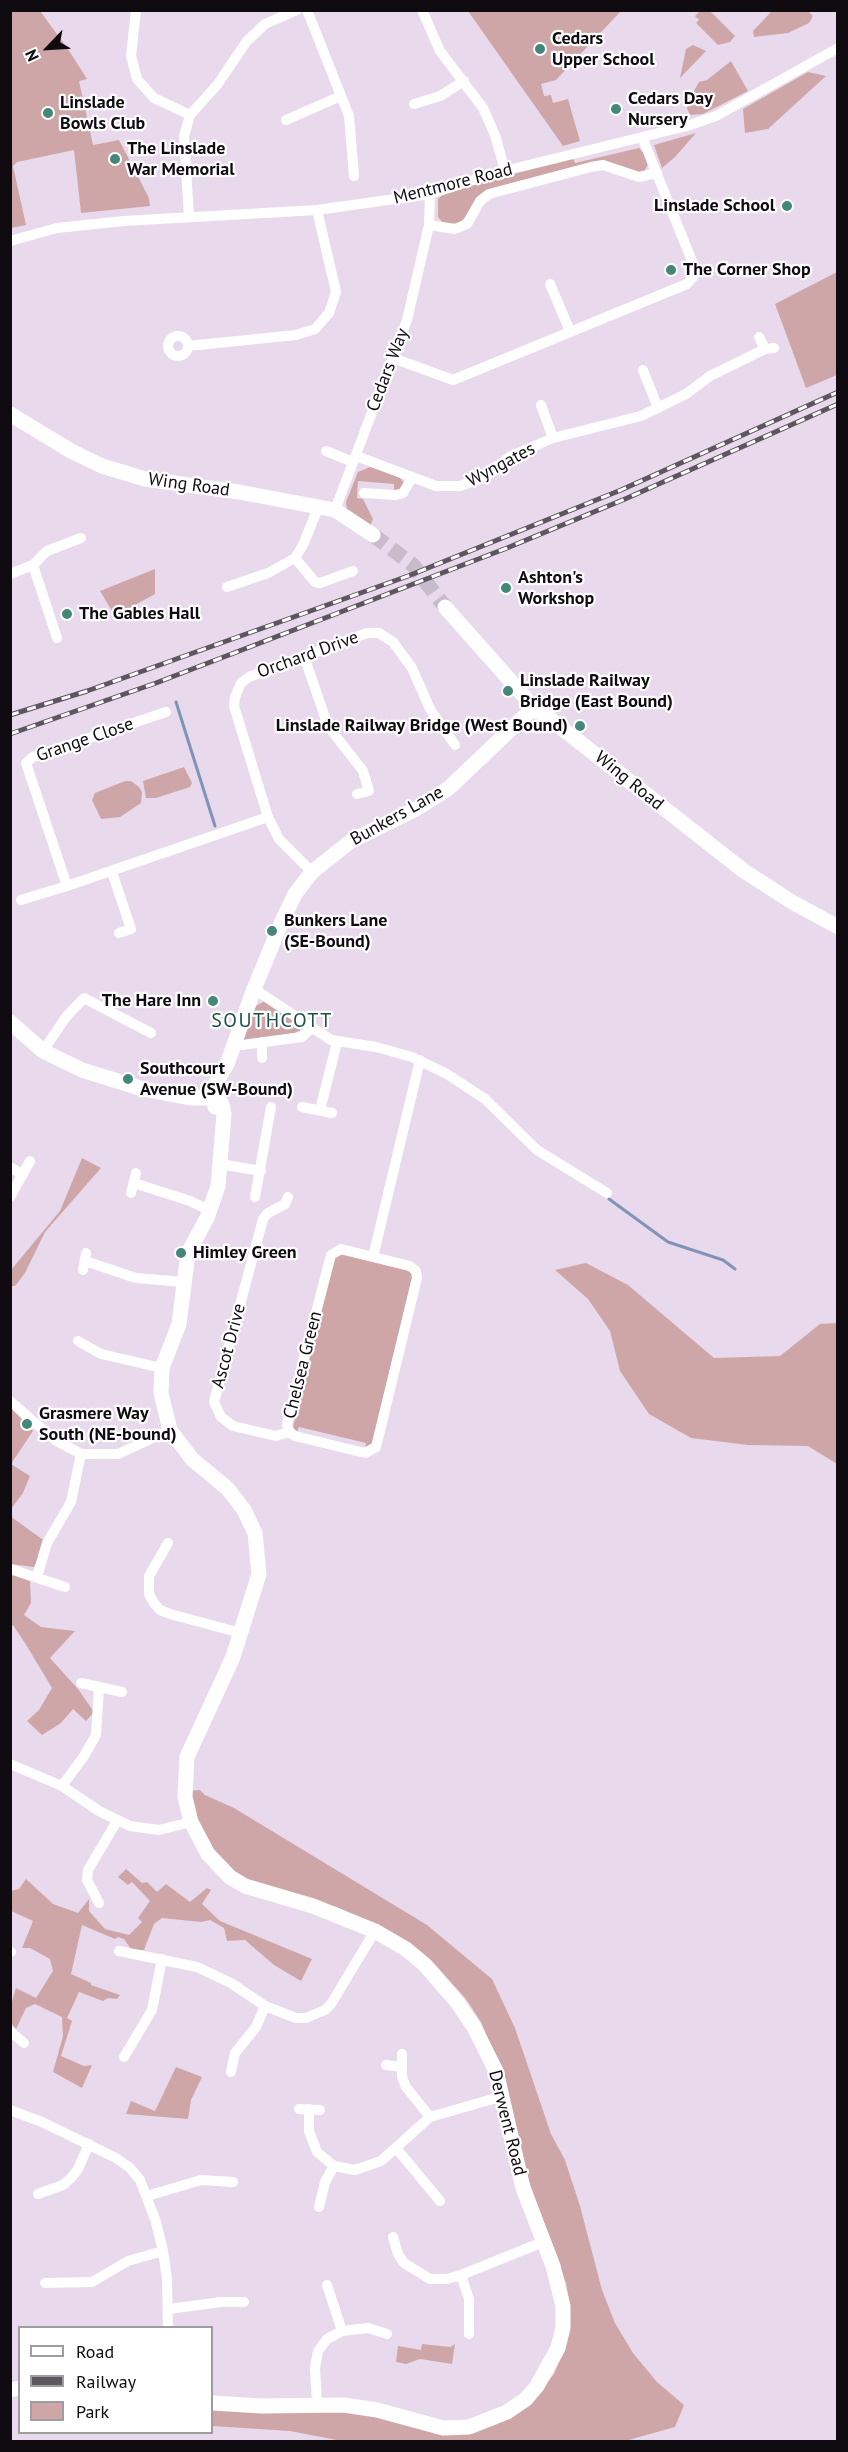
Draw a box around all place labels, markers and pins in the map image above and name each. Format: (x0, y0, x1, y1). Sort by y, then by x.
place label: Cedars Upper School (552, 28, 655, 70)
marker: Cedars Upper School (533, 42, 547, 56)
place label: Cedars Day Nursery (628, 88, 713, 130)
place label: Linslade Bowls Club (60, 92, 145, 134)
marker: Cedars Day Nursery (609, 102, 623, 116)
marker: Linslade Bowls Club (41, 106, 55, 120)
place label: The Linslade War Memorial (127, 138, 235, 180)
marker: The Linslade War Memorial (108, 152, 122, 166)
place label: Linslade School (654, 195, 775, 217)
marker: Linslade School (780, 199, 794, 213)
place label: The Corner Shop (683, 259, 811, 281)
marker: The Corner Shop (664, 263, 678, 277)
place label: Ashton's Workshop (518, 567, 594, 610)
marker: Ashton's Workshop (499, 581, 513, 595)
place label: The Gables Hall (79, 603, 200, 625)
marker: The Gables Hall (60, 607, 74, 621)
place label: Linslade Railway Bridge (East Bound) (520, 670, 673, 712)
marker: Linslade Railway Bridge (East Bound) (501, 684, 515, 698)
place label: Linslade Railway Bridge (West Bound) (276, 715, 568, 737)
marker: Linslade Railway Bridge (West Bound) (573, 719, 587, 733)
place label: Bunkers Lane (SE-Bound) (284, 910, 387, 952)
marker: Bunkers Lane (SE-Bound) (265, 924, 279, 938)
place label: The Hare Inn (102, 990, 201, 1012)
marker: The Hare Inn (206, 994, 220, 1008)
place label: Southcourt Avenue (SW-Bound) (140, 1058, 293, 1100)
marker: Southcourt Avenue (SW-Bound) (121, 1072, 135, 1086)
place label: Himley Green (193, 1242, 297, 1264)
marker: Himley Green (174, 1246, 188, 1260)
place label: Grasmere Way South (NE-bound) (39, 1403, 177, 1446)
marker: Grasmere Way South (NE-bound) (20, 1417, 34, 1431)

